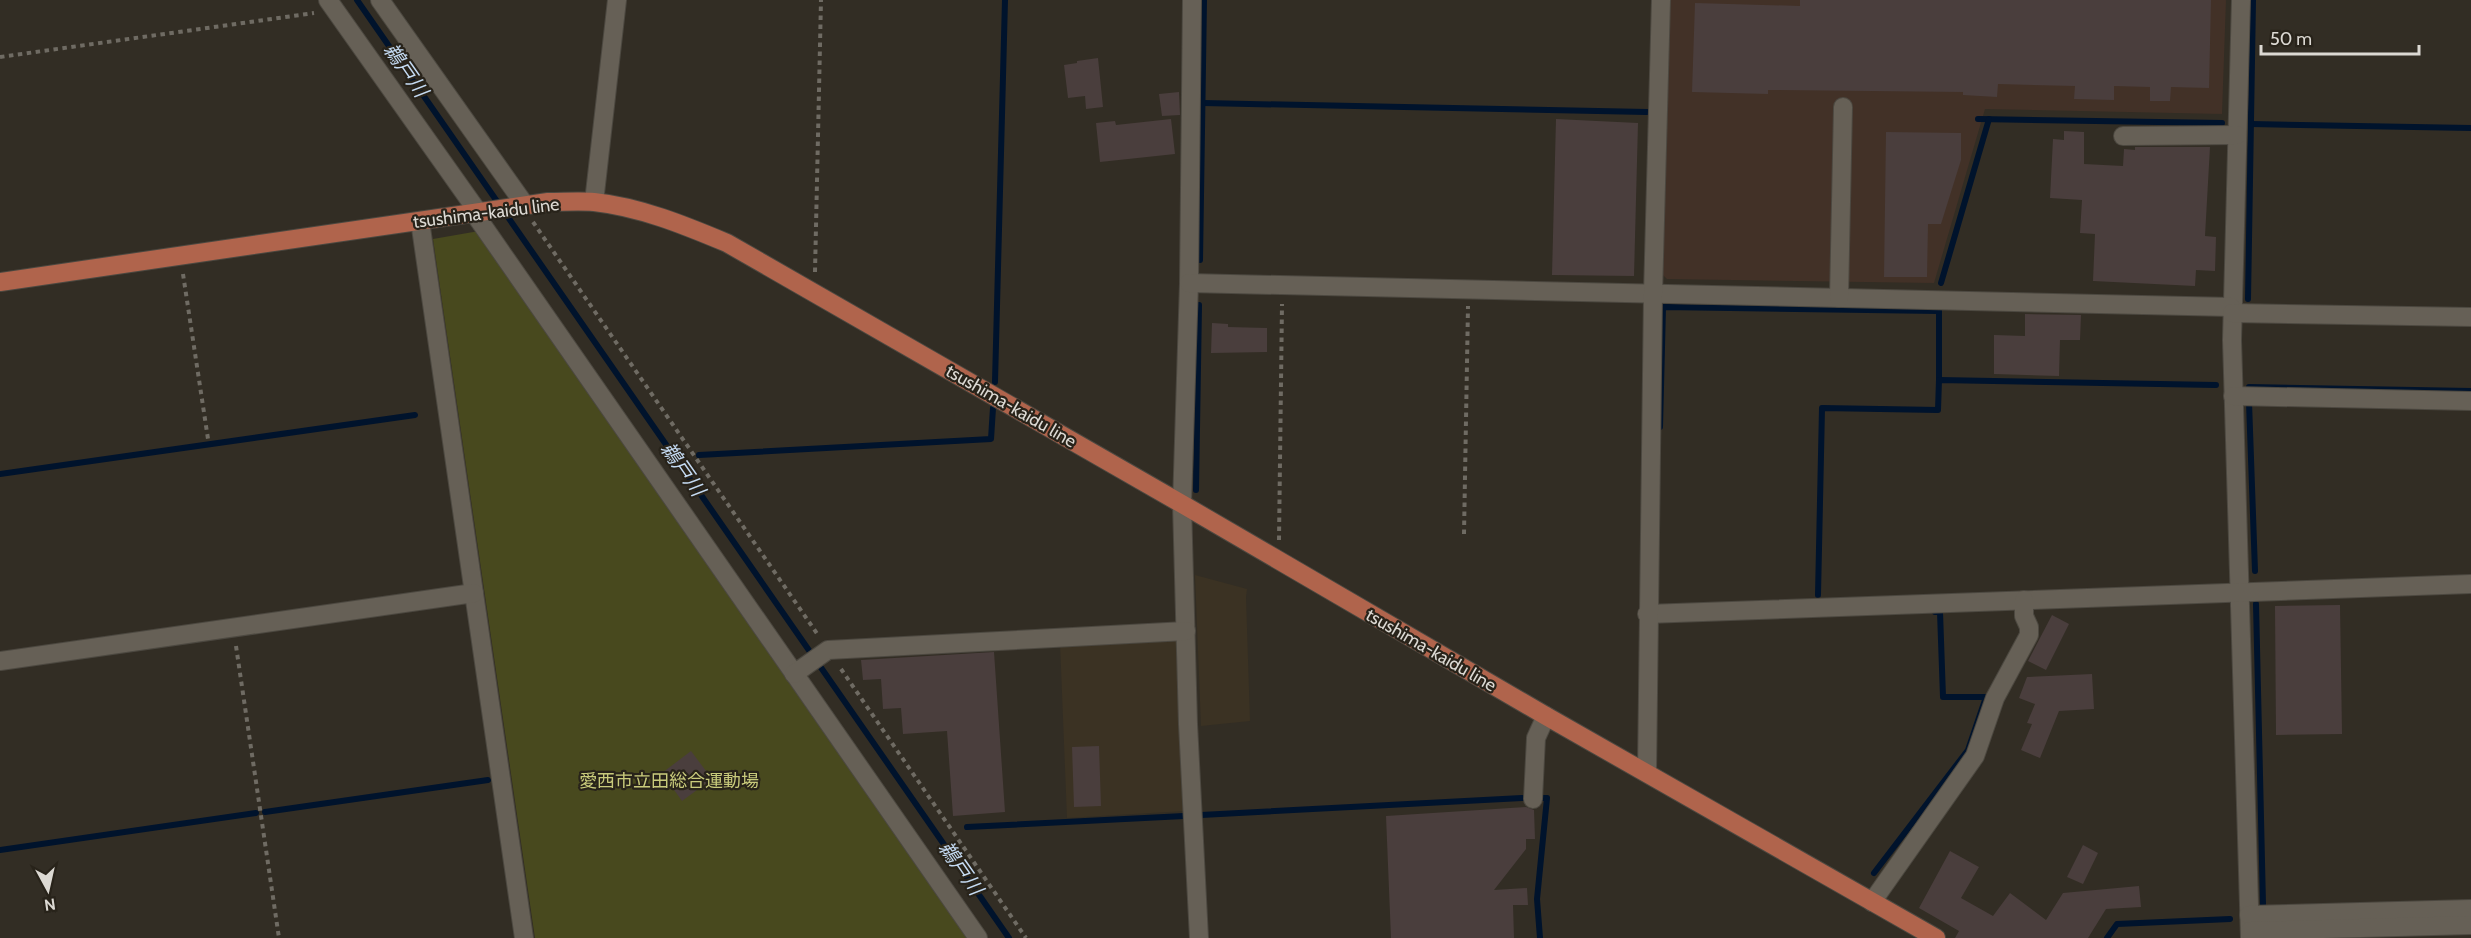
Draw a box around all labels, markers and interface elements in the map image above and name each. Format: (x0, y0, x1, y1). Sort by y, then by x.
scale bar (2261, 18, 2418, 56)
text: 50 m (2270, 28, 2312, 50)
water label: 鵜戸川 (379, 39, 434, 103)
street label: tsushima-kaidu line (412, 193, 560, 233)
street label: tsushima-kaidu line (942, 360, 1080, 452)
water label: 鵜戸川 (656, 438, 711, 502)
street label: tsushima-kaidu line (1362, 604, 1500, 696)
park label: 愛西市立田総合運動場 (579, 770, 759, 792)
water label: 鵜戸川 (934, 837, 989, 901)
north arrow (18, 860, 78, 920)
text: N (43, 894, 57, 915)

